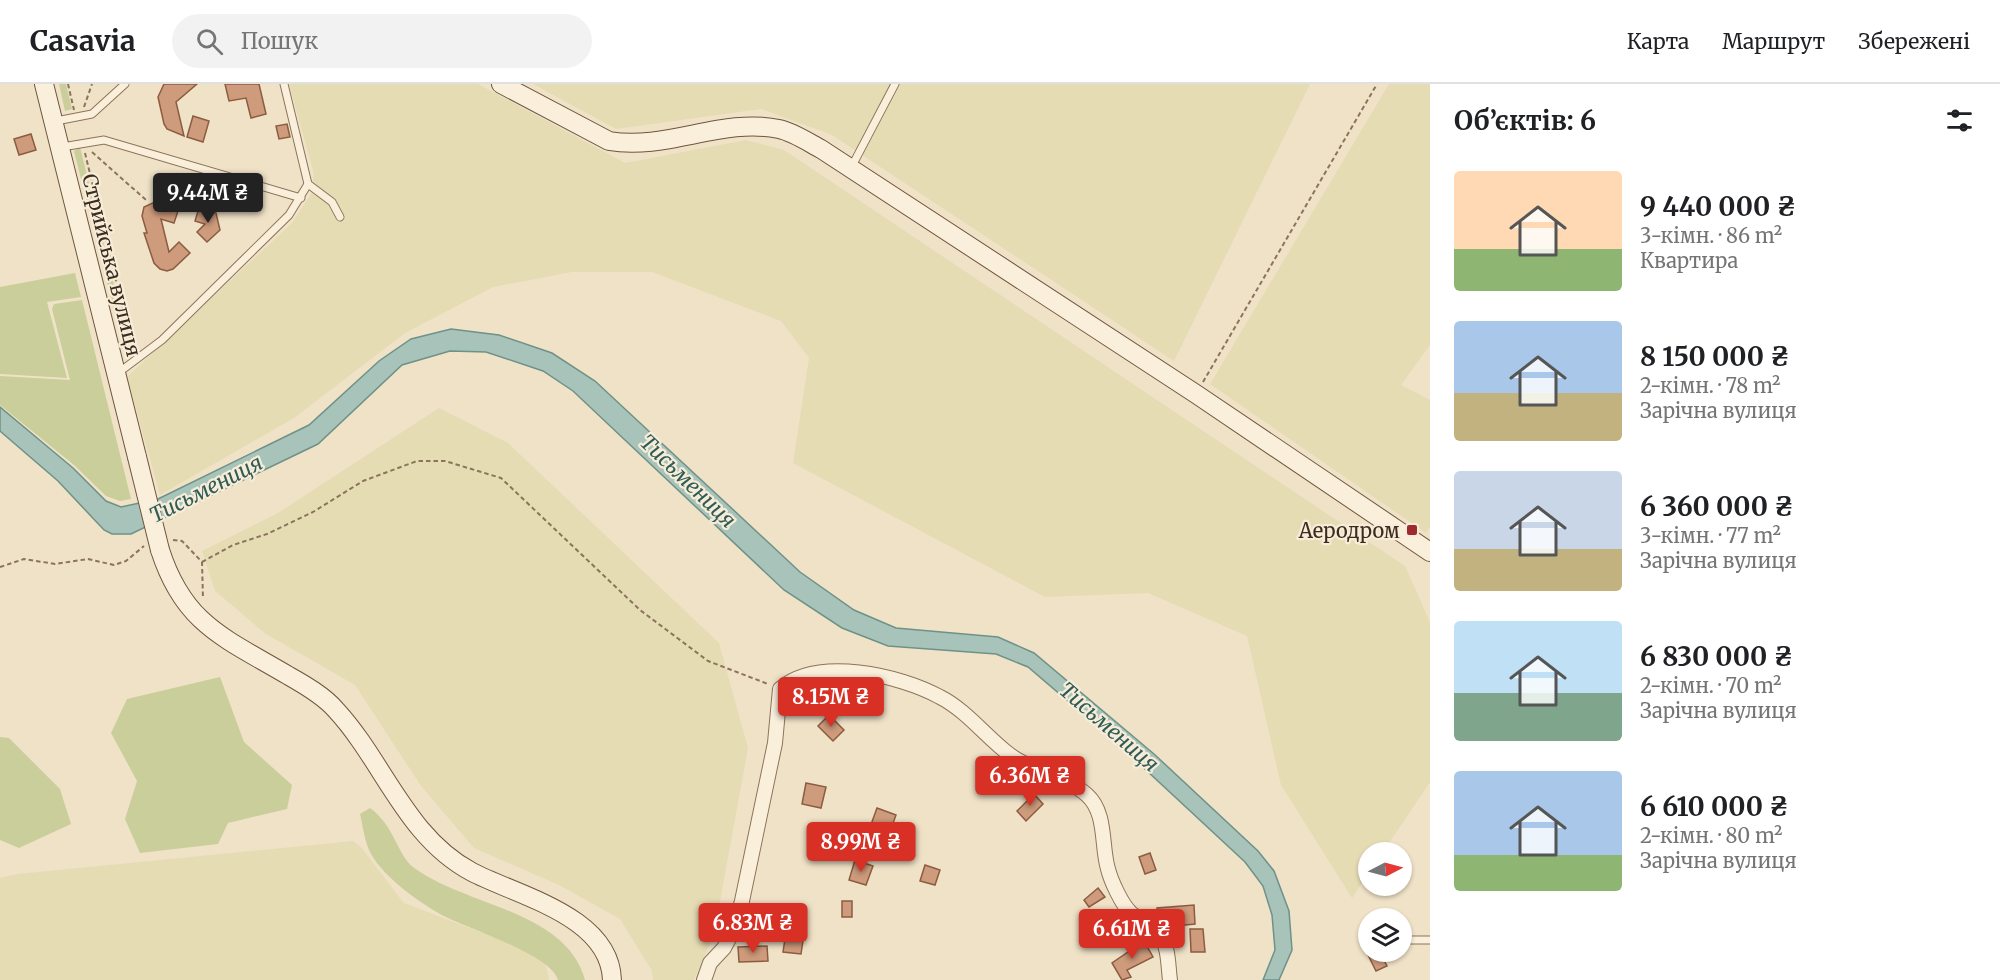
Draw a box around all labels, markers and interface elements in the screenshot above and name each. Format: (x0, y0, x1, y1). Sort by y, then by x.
search box (172, 14, 592, 68)
text: Casavia (30, 23, 136, 59)
icon: search (193, 25, 226, 58)
text: Пошук (241, 27, 318, 55)
text: Карта (1627, 28, 1689, 55)
text: Маршрут (1722, 28, 1825, 55)
text: Збережені (1858, 28, 1970, 55)
text: Об’єктів: 6 (1454, 104, 1596, 137)
icon: filters (1943, 104, 1976, 137)
street label: Стрийська вулиця (77, 171, 147, 359)
pin: 9.44M ₴ (153, 173, 263, 224)
text: 9.44M ₴ (167, 180, 249, 205)
text: 9 440 000 ₴ (1640, 190, 1796, 223)
icon: home (1502, 195, 1574, 267)
text: 3-кімн. · 86 m² (1640, 223, 1782, 248)
text: Квартира (1640, 248, 1738, 273)
text: 8 150 000 ₴ (1640, 340, 1790, 373)
icon: home (1502, 345, 1574, 417)
text: 2-кімн. · 78 m² (1640, 373, 1780, 398)
text: Зарічна вулиця (1640, 398, 1797, 423)
water label: Тисьмениця (634, 429, 742, 533)
water label: Тисьмениця (145, 449, 267, 529)
text: 6 360 000 ₴ (1640, 490, 1794, 523)
icon: home (1502, 495, 1574, 567)
place label: Аеродром (1298, 518, 1400, 543)
marker: Аеродром (1405, 523, 1419, 537)
text: 3-кімн. · 77 m² (1640, 523, 1781, 548)
text: Зарічна вулиця (1640, 548, 1797, 573)
text: 6 830 000 ₴ (1640, 640, 1793, 673)
icon: home (1502, 645, 1574, 717)
text: 2-кімн. · 70 m² (1640, 673, 1781, 698)
water label: Тисьмениця (1054, 676, 1164, 778)
pin: 8.15M ₴ (776, 677, 886, 728)
text: 8.15M ₴ (792, 684, 870, 709)
text: Зарічна вулиця (1640, 698, 1797, 723)
pin: 6.36M ₴ (975, 756, 1085, 807)
text: 6.36M ₴ (989, 763, 1071, 788)
text: 6 610 000 ₴ (1640, 790, 1789, 823)
icon: home (1502, 795, 1574, 867)
pin: 8.99M ₴ (806, 822, 916, 873)
text: 2-кімн. · 80 m² (1640, 823, 1782, 848)
text: 8.99M ₴ (821, 829, 901, 854)
north arrow (1358, 842, 1412, 896)
map controls (1358, 842, 1412, 962)
text: Зарічна вулиця (1640, 848, 1797, 873)
pin: 6.83M ₴ (698, 903, 808, 954)
button: layers (1358, 908, 1412, 962)
pin: 6.61M ₴ (1077, 909, 1187, 960)
text: 6.83M ₴ (713, 910, 793, 935)
text: 6.61M ₴ (1093, 916, 1171, 941)

